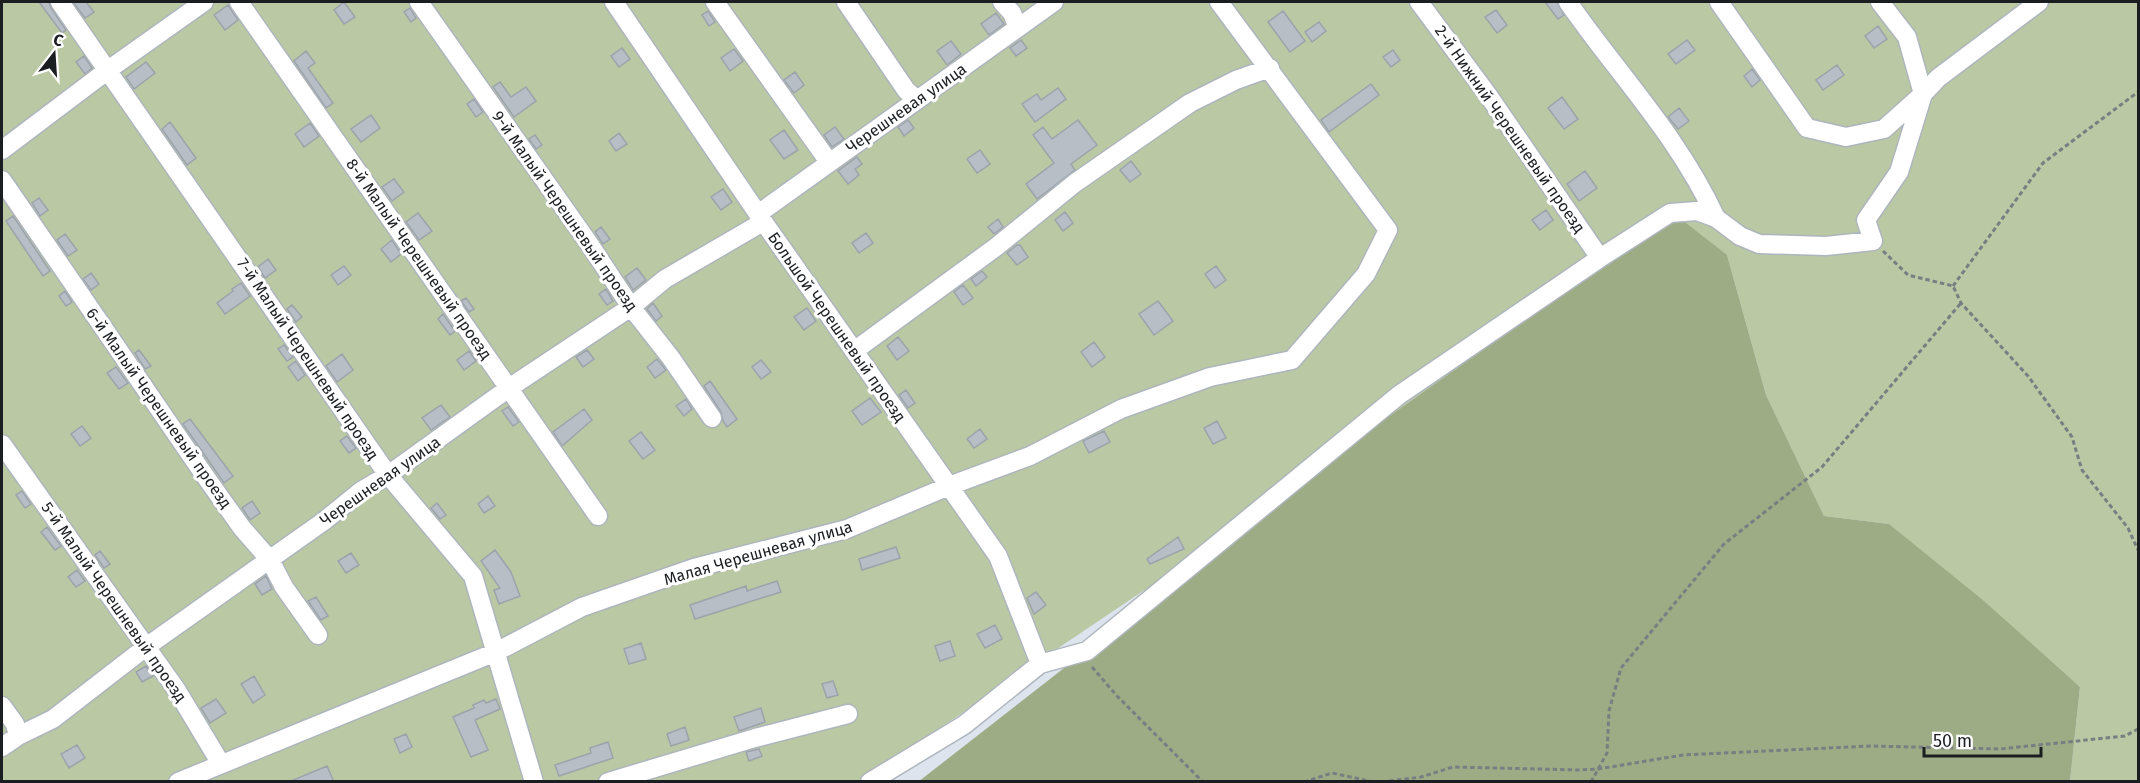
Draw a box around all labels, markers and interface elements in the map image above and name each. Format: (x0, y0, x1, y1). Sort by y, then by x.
street label: 2-й Нижний Черешневый проезд (1431, 22, 1589, 236)
north arrow (24, 24, 84, 84)
text: С (51, 30, 66, 51)
street label: Черешневая улица (842, 59, 970, 157)
street label: 9-й Малый Черешневый проезд (488, 107, 642, 315)
street label: 8-й Малый Черешневый проезд (342, 155, 496, 363)
street label: Большой Черешневый проезд (764, 228, 910, 426)
street label: 7-й Малый Черешневый проезд (233, 255, 383, 463)
street label: 6-й Малый Черешневый проезд (82, 304, 236, 512)
street label: Черешневая улица (316, 432, 444, 530)
street label: 5-й Малый Черешневый проезд (37, 498, 191, 706)
street label: Малая Черешневая улица (662, 517, 854, 589)
scale bar (1924, 720, 2041, 758)
text: 50 m (1933, 730, 1972, 752)

